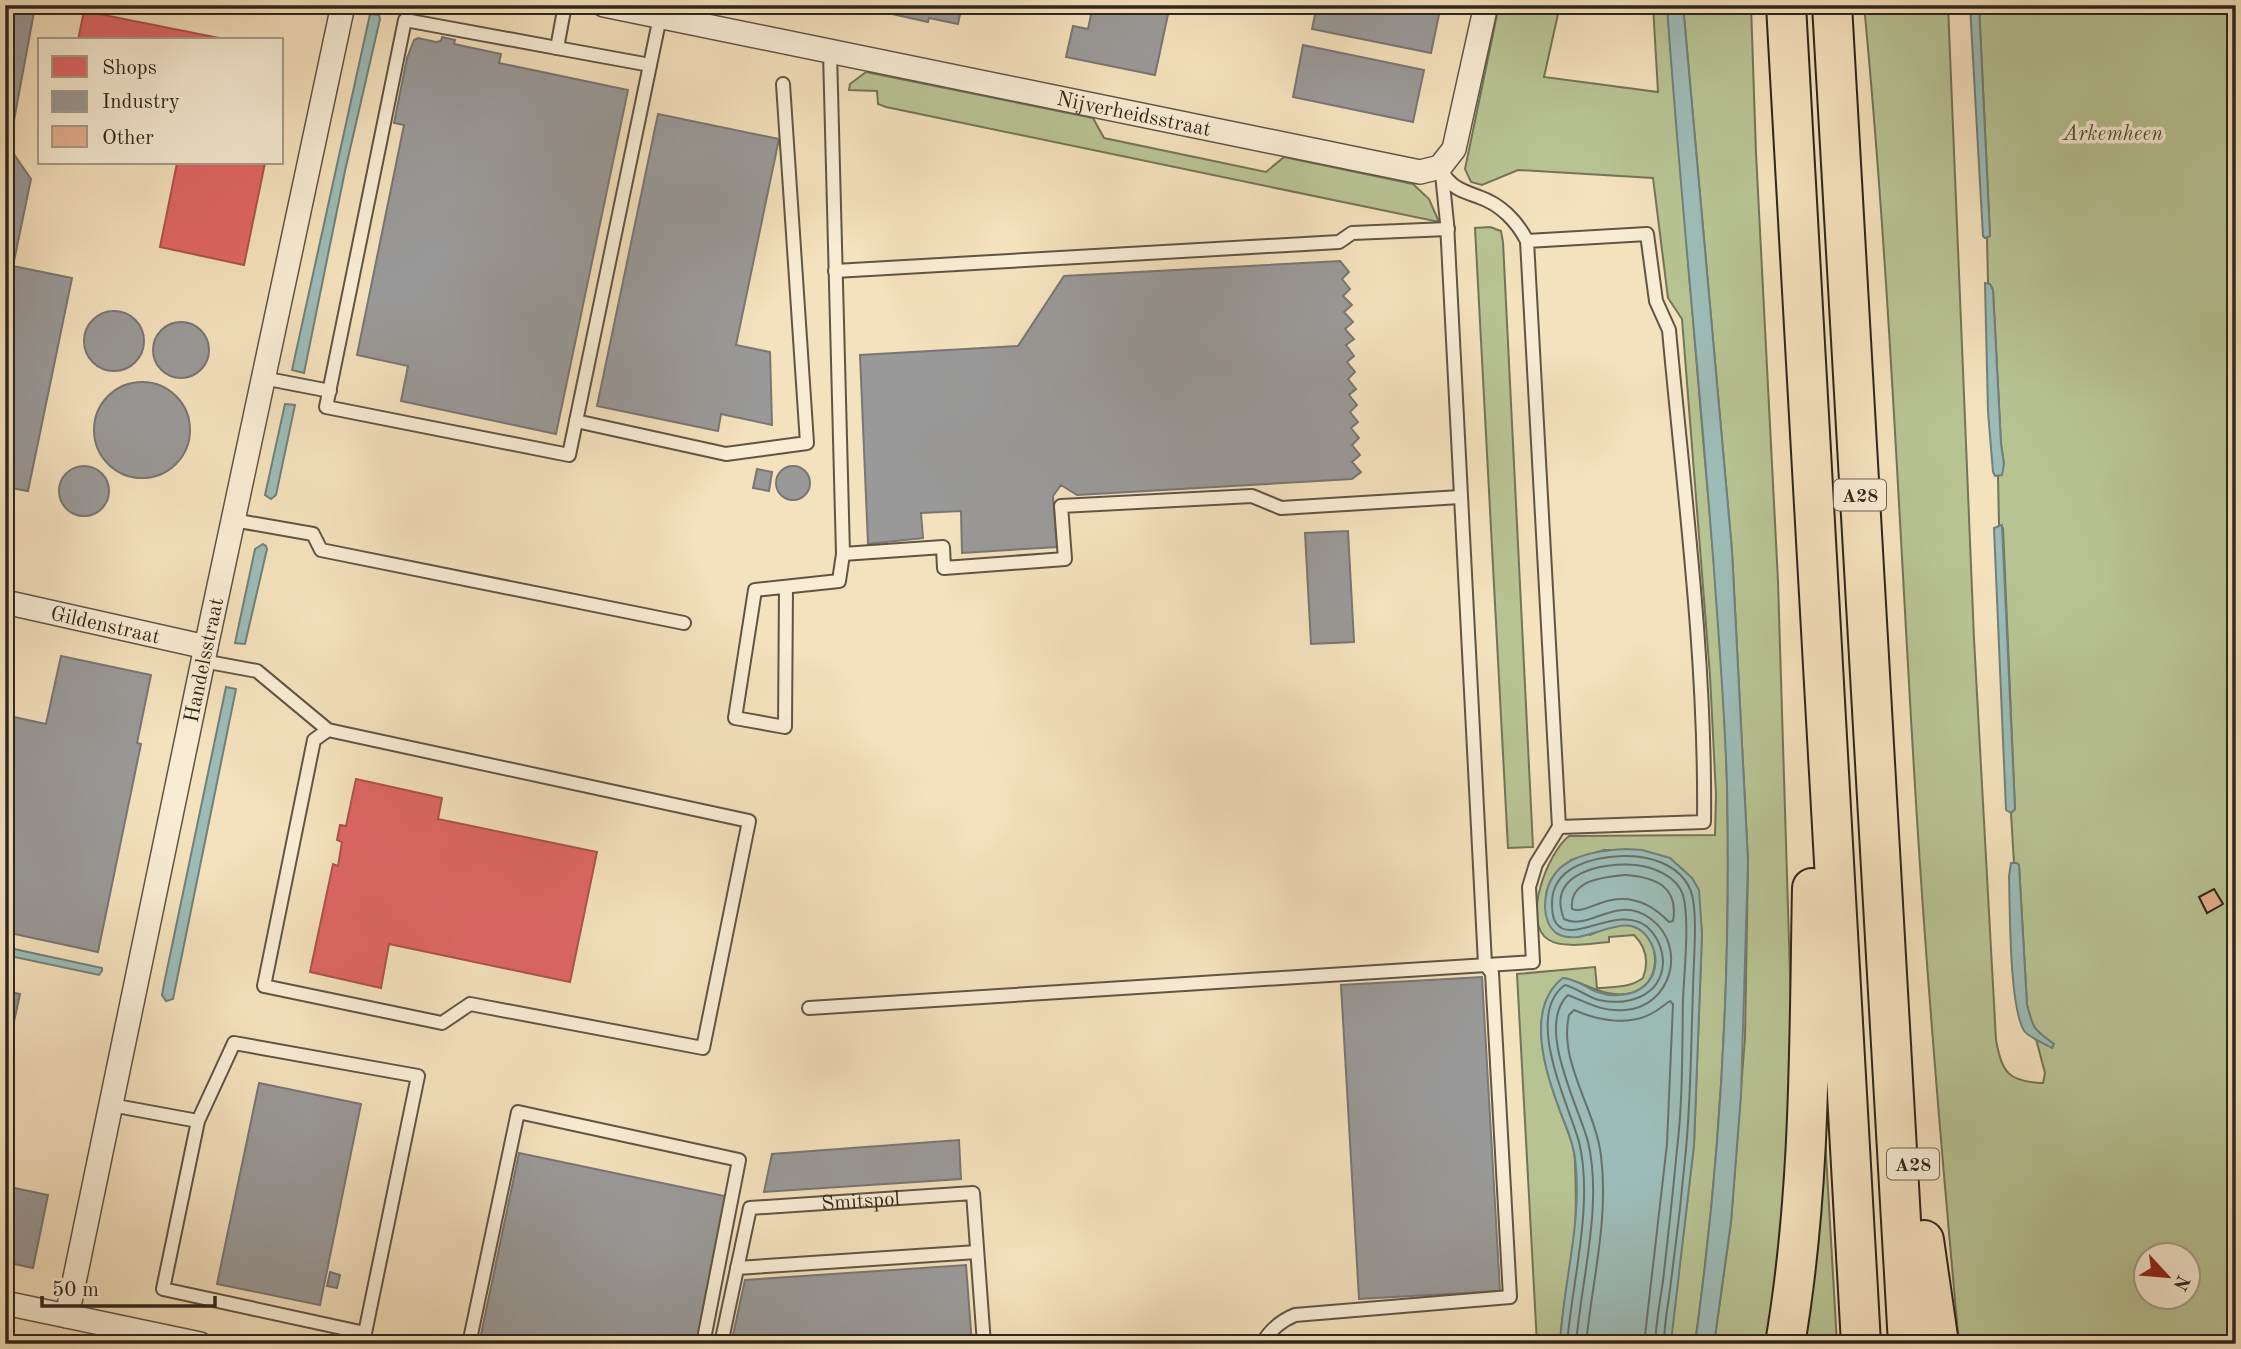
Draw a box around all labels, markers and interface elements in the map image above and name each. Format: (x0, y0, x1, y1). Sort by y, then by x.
legend (38, 38, 284, 164)
text: Shops (102, 58, 157, 79)
street label: Nijverheidsstraat (1055, 89, 1213, 141)
text: Industry (102, 92, 180, 113)
park label: Arkemheen (2062, 124, 2163, 145)
text: Other (102, 128, 154, 149)
road number: A28 (1834, 480, 1886, 510)
street label: Handelsstraat (181, 596, 228, 725)
street label: Gildenstraat (48, 604, 162, 648)
road number: A28 (1887, 1148, 1939, 1180)
street label: Smitspol (821, 1189, 901, 1215)
north arrow (2132, 1240, 2202, 1310)
scale bar (42, 1265, 215, 1309)
text: N (2168, 1272, 2192, 1293)
text: 50 m (52, 1280, 99, 1301)

